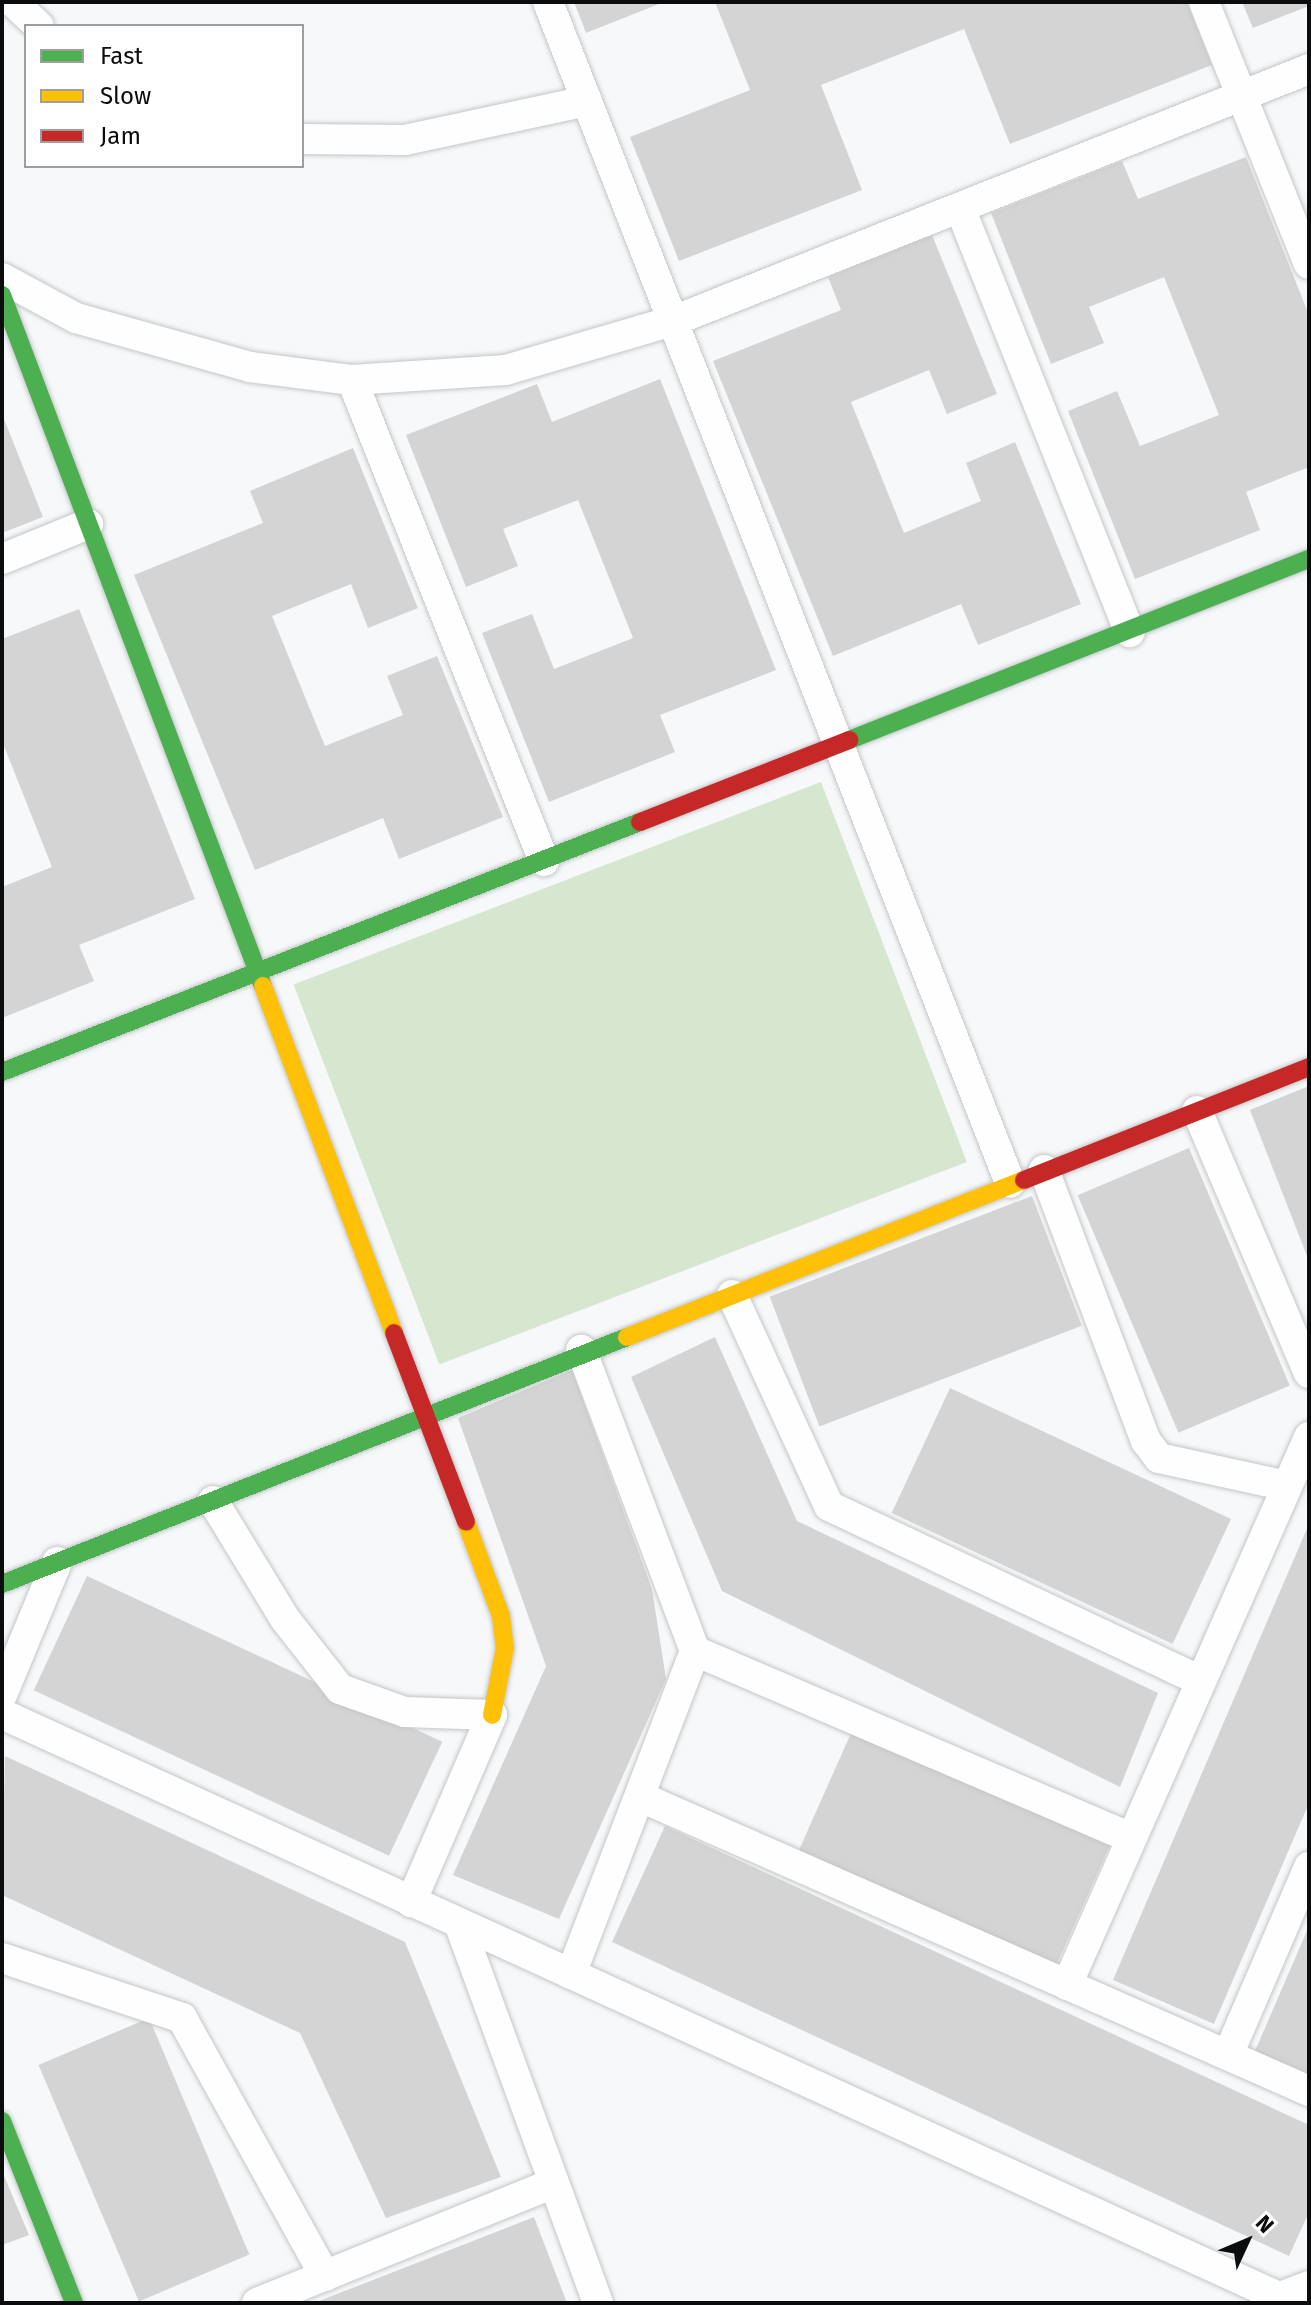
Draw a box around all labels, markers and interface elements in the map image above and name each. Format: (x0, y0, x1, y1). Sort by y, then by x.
legend (24, 24, 304, 168)
text: Fast (100, 42, 143, 70)
text: Slow (100, 82, 151, 110)
text: Jam (100, 122, 141, 150)
north arrow (1207, 2201, 1287, 2281)
text: N (1250, 2209, 1279, 2239)

